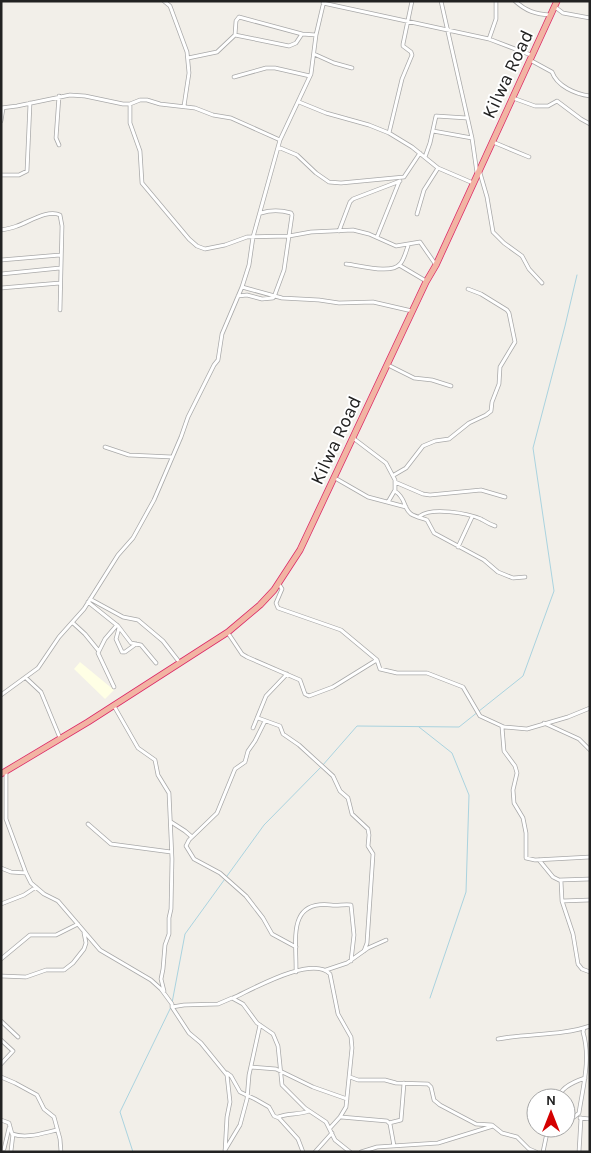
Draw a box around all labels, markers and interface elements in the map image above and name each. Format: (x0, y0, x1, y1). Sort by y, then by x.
street label: Kilwa Road (478, 27, 538, 122)
street label: Kilwa Road (306, 393, 366, 488)
north arrow (526, 1088, 576, 1138)
text: N (546, 1092, 556, 1109)

